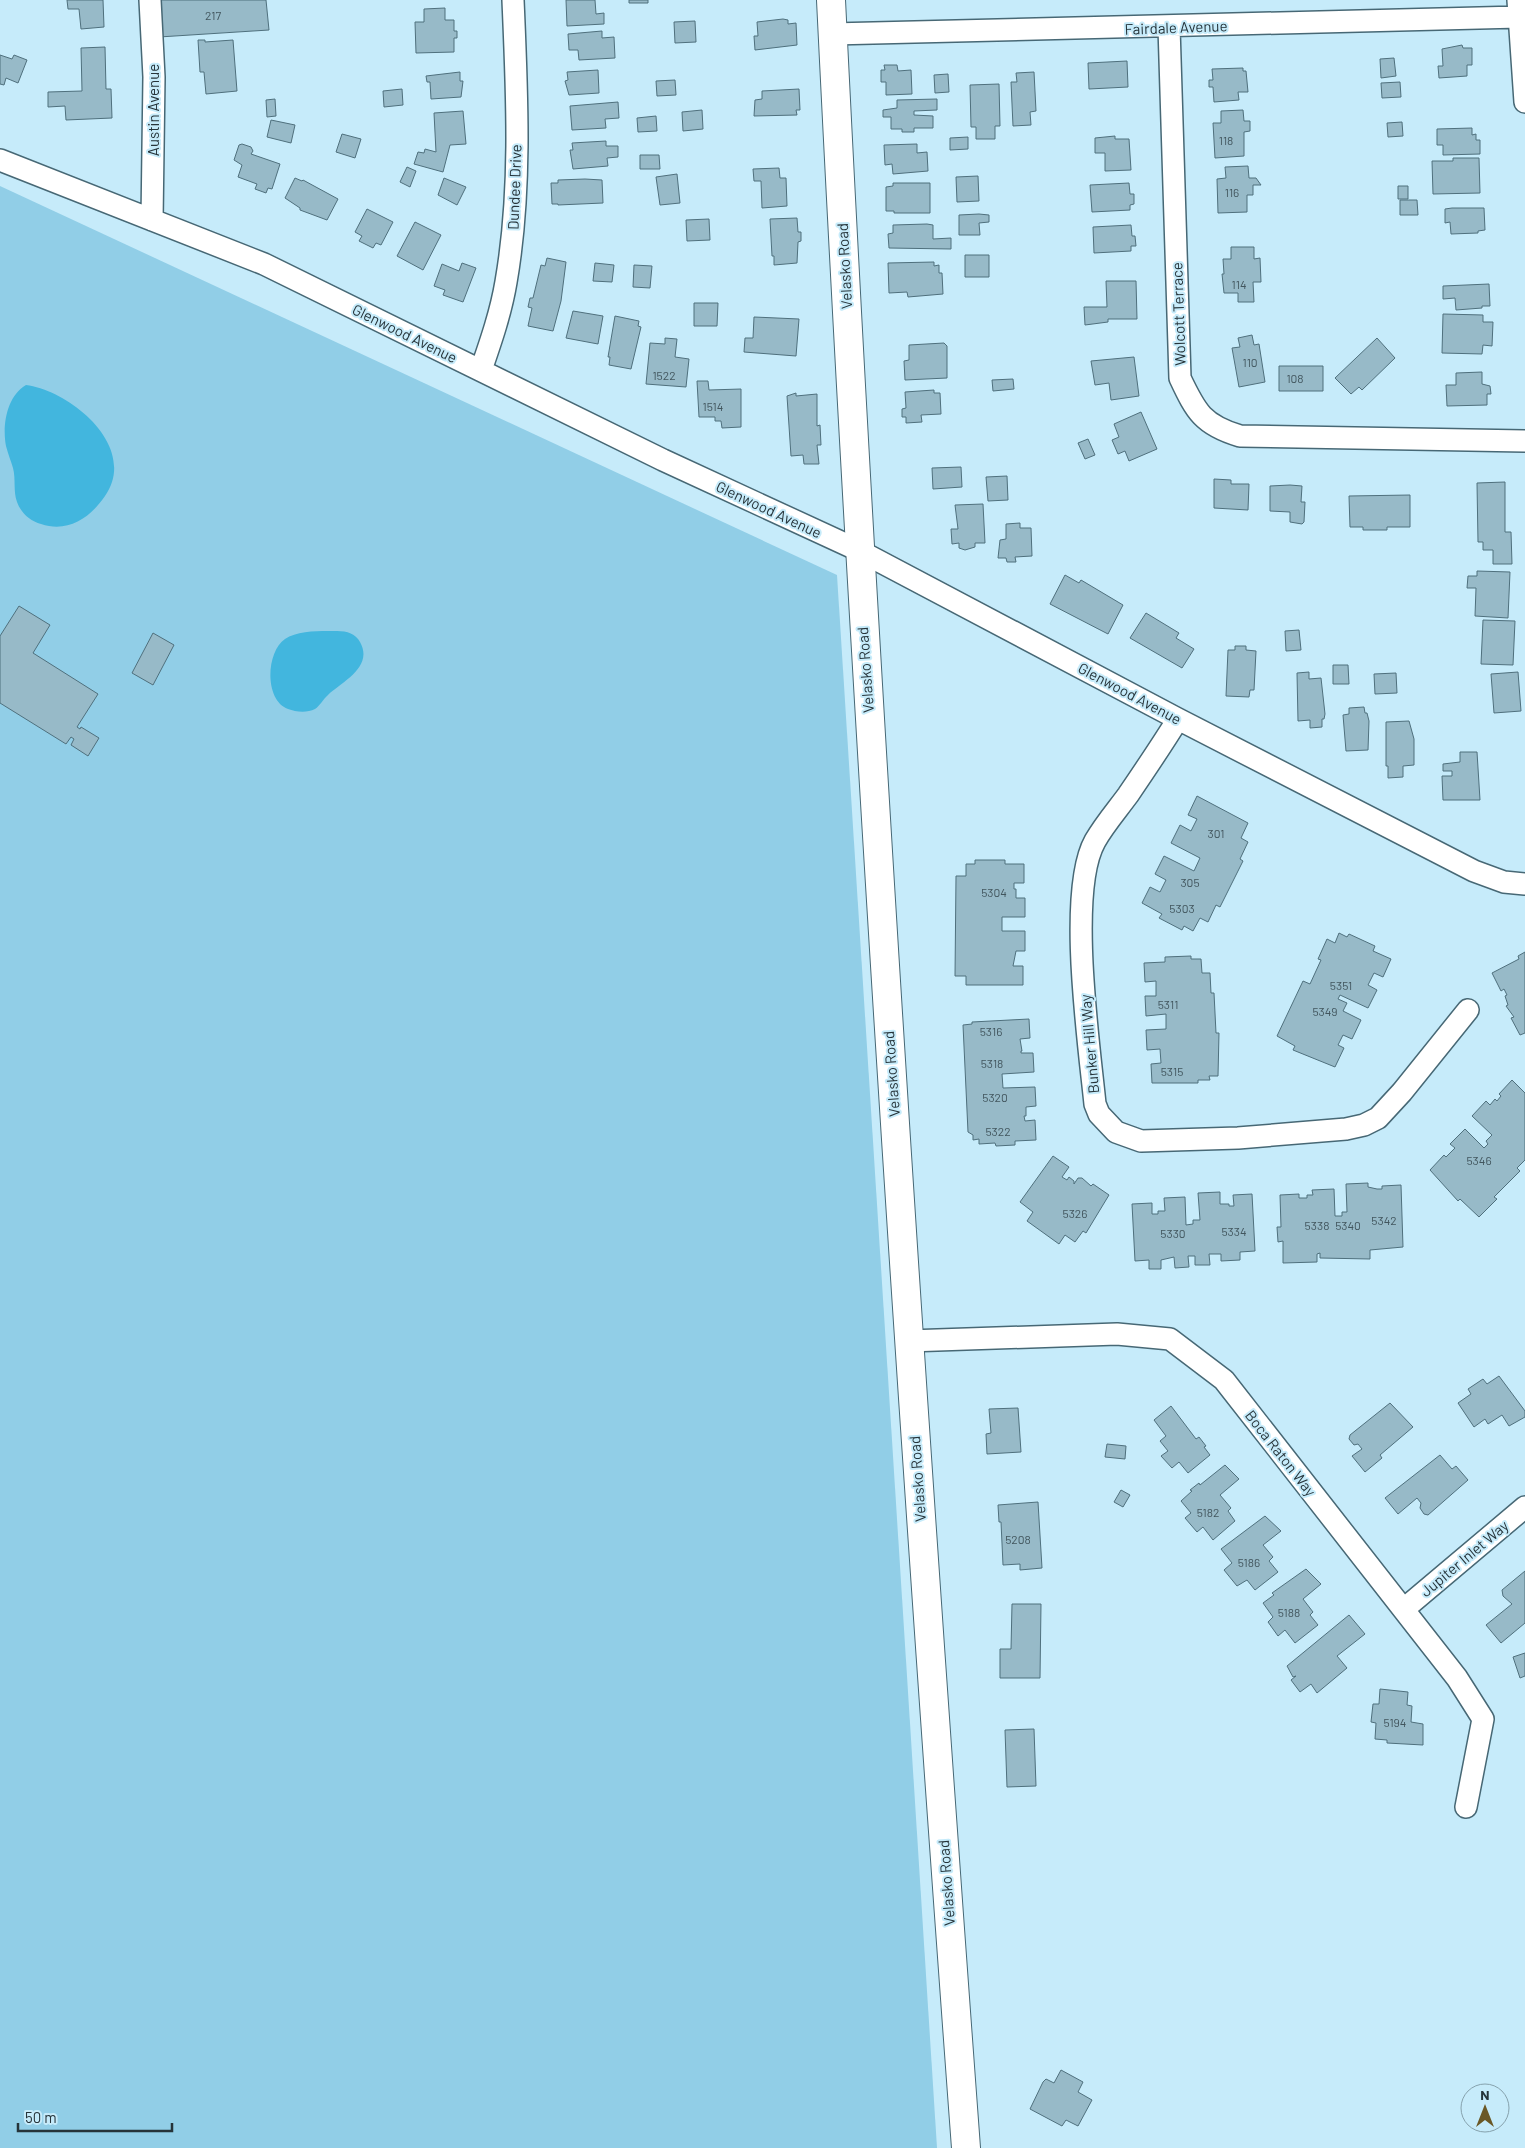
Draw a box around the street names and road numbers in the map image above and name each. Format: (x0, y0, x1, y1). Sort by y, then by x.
street label: Fairdale Avenue (1124, 16, 1228, 38)
street label: Austin Avenue (144, 64, 162, 156)
street label: Dundee Drive (504, 144, 524, 230)
street label: Velasko Road (833, 223, 855, 309)
street label: Wolcott Terrace (1167, 262, 1189, 366)
street label: Glenwood Avenue (350, 300, 460, 366)
street label: Glenwood Avenue (713, 477, 825, 541)
street label: Velasko Road (853, 626, 877, 714)
street label: Glenwood Avenue (1075, 658, 1185, 728)
street label: Bunker Hill Way (1076, 994, 1102, 1094)
street label: Velasko Road (879, 1030, 903, 1118)
street label: Boca Raton Way (1242, 1406, 1320, 1500)
street label: Velasko Road (905, 1435, 929, 1523)
street label: Jupiter Inlet Way (1416, 1516, 1512, 1600)
street label: Velasko Road (934, 1839, 958, 1927)

